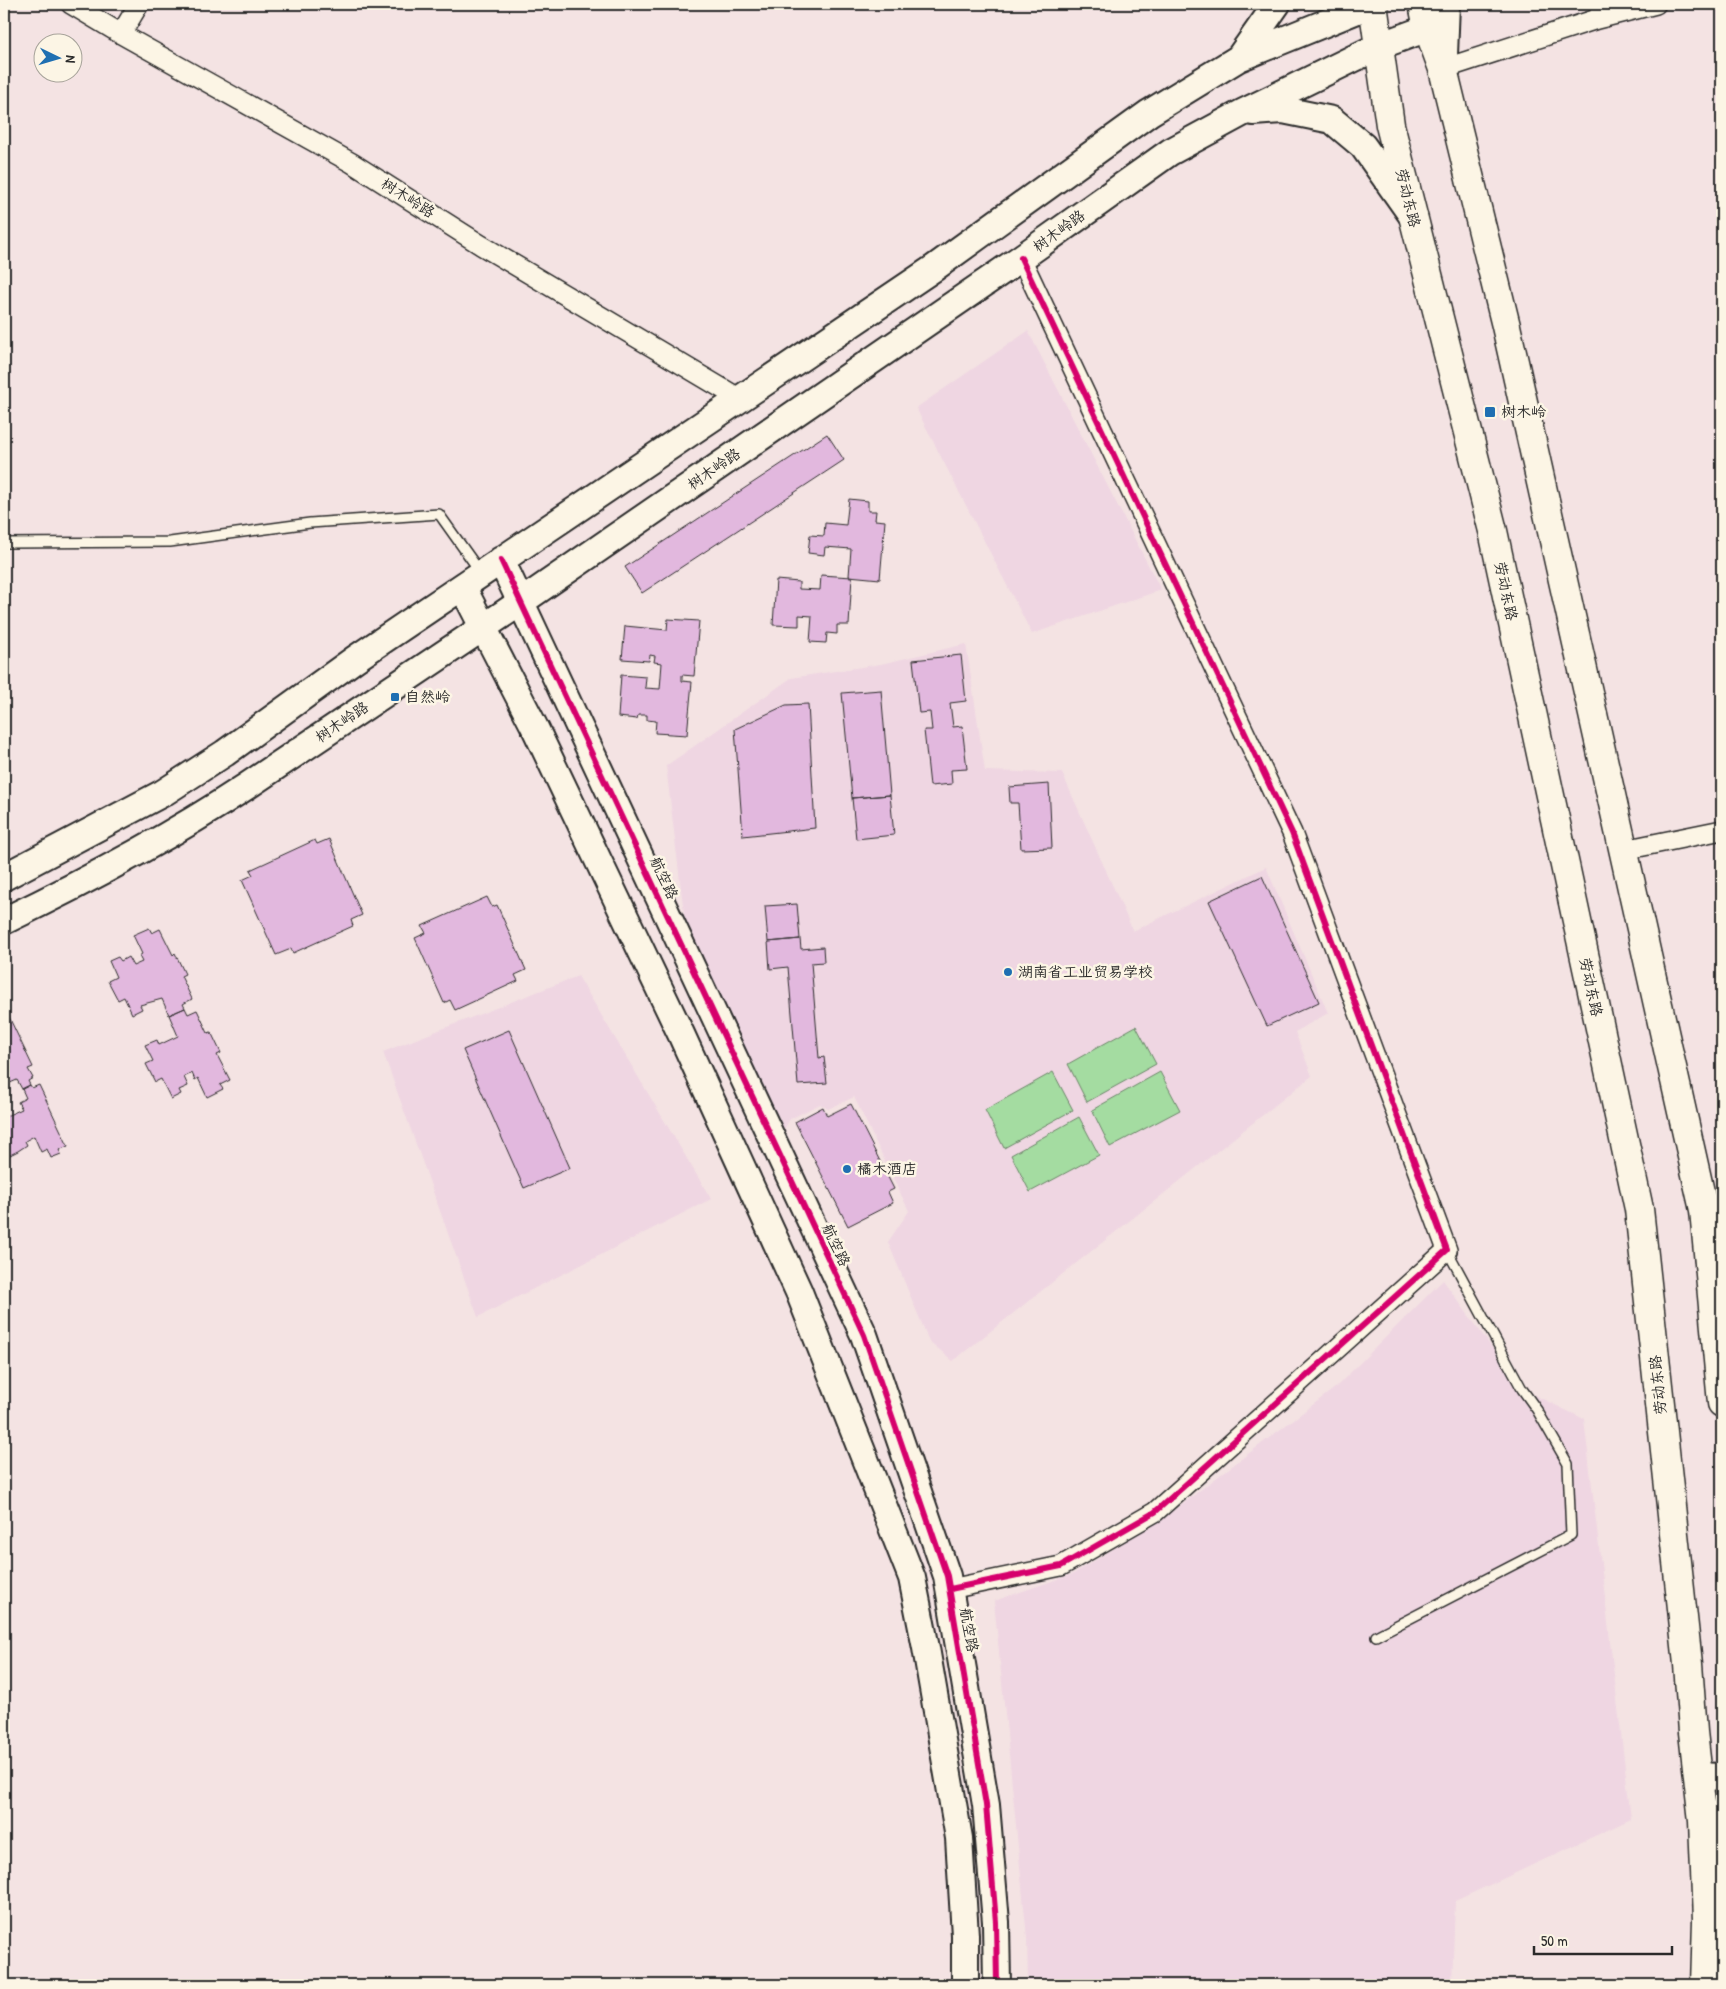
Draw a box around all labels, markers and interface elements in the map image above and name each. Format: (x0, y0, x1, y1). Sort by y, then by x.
north arrow (32, 32, 82, 82)
text: N (62, 55, 81, 64)
street label: 劳动东路 (1391, 166, 1426, 230)
street label: 树木岭路 (377, 173, 439, 222)
street label: 树木岭路 (1028, 204, 1089, 257)
place label: 树木岭 (1501, 401, 1547, 422)
marker: 树木岭 (1483, 405, 1497, 419)
street label: 树木岭路 (683, 443, 744, 494)
street label: 劳动东路 (1490, 559, 1523, 622)
place label: 自然岭 (405, 686, 451, 707)
marker: 自然岭 (389, 691, 401, 703)
street label: 树木岭路 (311, 696, 372, 747)
street label: 航空路 (645, 853, 683, 903)
street label: 劳动东路 (1575, 955, 1608, 1018)
place label: 湖南省工业贸易学校 (1018, 961, 1153, 982)
marker: 湖南省工业贸易学校 (1002, 966, 1014, 978)
place label: 橘木酒店 (857, 1158, 917, 1179)
marker: 橘木酒店 (841, 1163, 853, 1175)
street label: 航空路 (817, 1220, 855, 1270)
street label: 劳动东路 (1644, 1354, 1671, 1416)
street label: 航空路 (955, 1606, 984, 1654)
scale bar (1534, 1924, 1671, 1956)
text: 50 m (1541, 1930, 1568, 1951)

